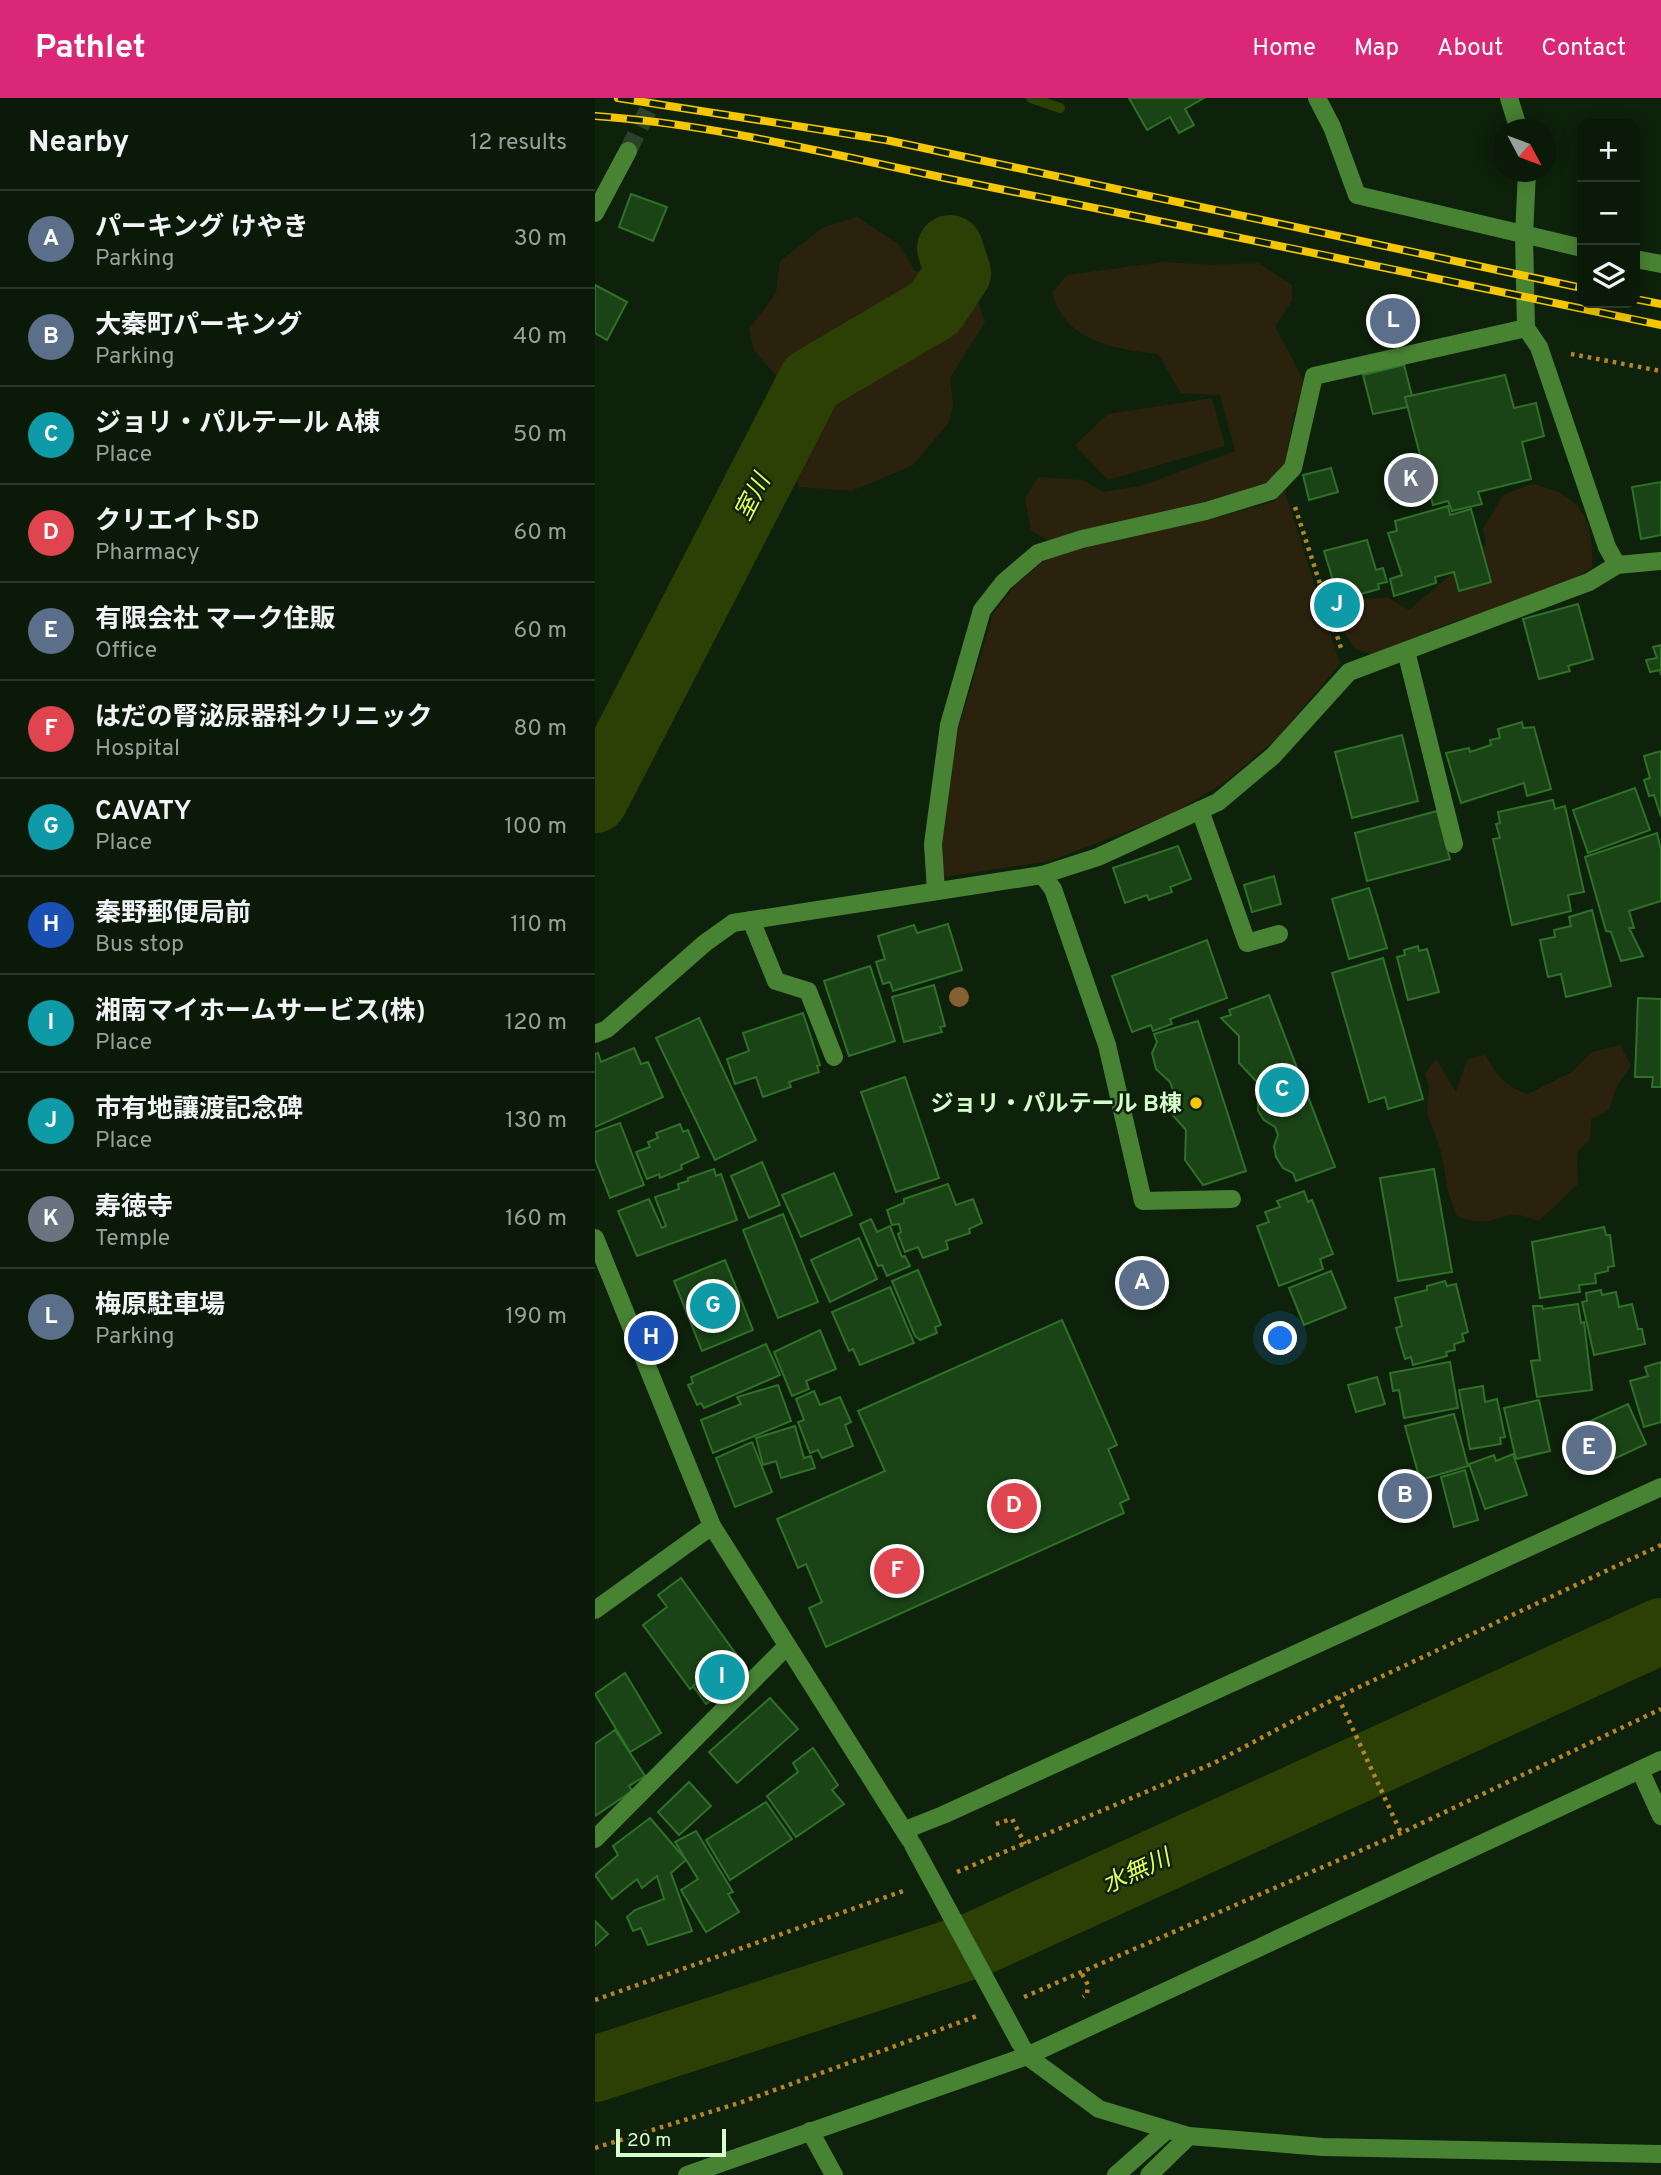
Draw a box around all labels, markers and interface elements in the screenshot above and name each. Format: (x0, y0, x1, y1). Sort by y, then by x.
text: Pathlet (35, 28, 146, 70)
text: Home (1252, 34, 1316, 64)
text: Map (1354, 34, 1399, 64)
text: About (1437, 34, 1503, 64)
text: Contact (1541, 34, 1626, 64)
north arrow (1493, 119, 1556, 182)
map controls (1577, 119, 1640, 308)
button: + (1577, 119, 1640, 182)
text: Nearby (28, 125, 129, 162)
text: 12 results (470, 129, 567, 158)
button: − (1577, 182, 1640, 245)
text: パーキング けやき (95, 212, 309, 245)
text: A (43, 225, 59, 254)
text: 30 m (514, 225, 567, 254)
text: Parking (95, 245, 175, 274)
button: layers (1577, 245, 1640, 308)
pin: L (1370, 295, 1416, 347)
text: 大秦町パーキング (95, 310, 302, 343)
text: B (43, 323, 59, 352)
text: 40 m (513, 323, 567, 352)
text: Parking (95, 343, 175, 372)
text: ジョリ・パルテール A棟 (95, 408, 380, 441)
text: C (44, 421, 58, 450)
text: 50 m (513, 421, 567, 450)
text: Place (95, 441, 152, 470)
pin: K (1388, 454, 1434, 506)
water label: 室川 (730, 467, 779, 526)
text: クリエイトSD (95, 506, 259, 539)
text: D (43, 519, 59, 548)
text: 60 m (514, 519, 567, 548)
text: Pharmacy (95, 539, 200, 568)
pin: J (1314, 579, 1360, 631)
text: 有限会社 マーク住販 (95, 604, 336, 637)
text: E (44, 617, 58, 646)
text: 60 m (514, 617, 567, 646)
text: Office (95, 637, 157, 666)
text: はだの腎泌尿器科クリニック (95, 702, 432, 735)
text: F (44, 715, 58, 744)
text: 80 m (514, 715, 567, 744)
text: Hospital (95, 735, 180, 764)
text: CAVATY (95, 796, 192, 829)
text: G (43, 813, 59, 842)
text: 100 m (504, 813, 567, 842)
text: Place (95, 829, 152, 858)
text: 秦野郵便局前 (95, 898, 251, 931)
text: H (43, 911, 59, 940)
text: 110 m (510, 911, 567, 940)
text: Bus stop (95, 931, 184, 960)
text: 湘南マイホームサービス(株) (95, 996, 426, 1029)
text: I (48, 1009, 54, 1038)
text: 120 m (505, 1009, 567, 1038)
text: Place (95, 1029, 152, 1058)
pin: C (1259, 1064, 1305, 1116)
place label: ジョリ・パルテール B棟 (930, 1091, 1182, 1120)
text: 市有地讓渡記念碑 (95, 1094, 303, 1127)
marker: ジョリ・パルテール B棟 (1188, 1095, 1204, 1111)
text: J (45, 1107, 57, 1136)
text: 130 m (505, 1107, 567, 1136)
text: Place (95, 1127, 152, 1156)
text: 寿徳寺 (95, 1192, 173, 1225)
text: K (43, 1205, 59, 1234)
text: 160 m (505, 1205, 567, 1234)
text: Temple (95, 1225, 170, 1254)
pin: A (1119, 1257, 1165, 1309)
pin: G (690, 1280, 736, 1332)
text: 梅原駐車場 (95, 1290, 225, 1323)
text: L (44, 1303, 58, 1332)
text: 190 m (505, 1303, 567, 1332)
pin: H (628, 1312, 674, 1364)
your location (1263, 1321, 1297, 1355)
text: Parking (95, 1323, 175, 1352)
pin: E (1566, 1422, 1612, 1474)
pin: B (1382, 1470, 1428, 1522)
pin: D (991, 1480, 1037, 1532)
pin: F (874, 1545, 920, 1597)
pin: I (699, 1651, 745, 1703)
water label: 水無川 (1098, 1843, 1179, 1902)
scale bar (616, 2126, 726, 2158)
text: 20 m (627, 2129, 671, 2153)

